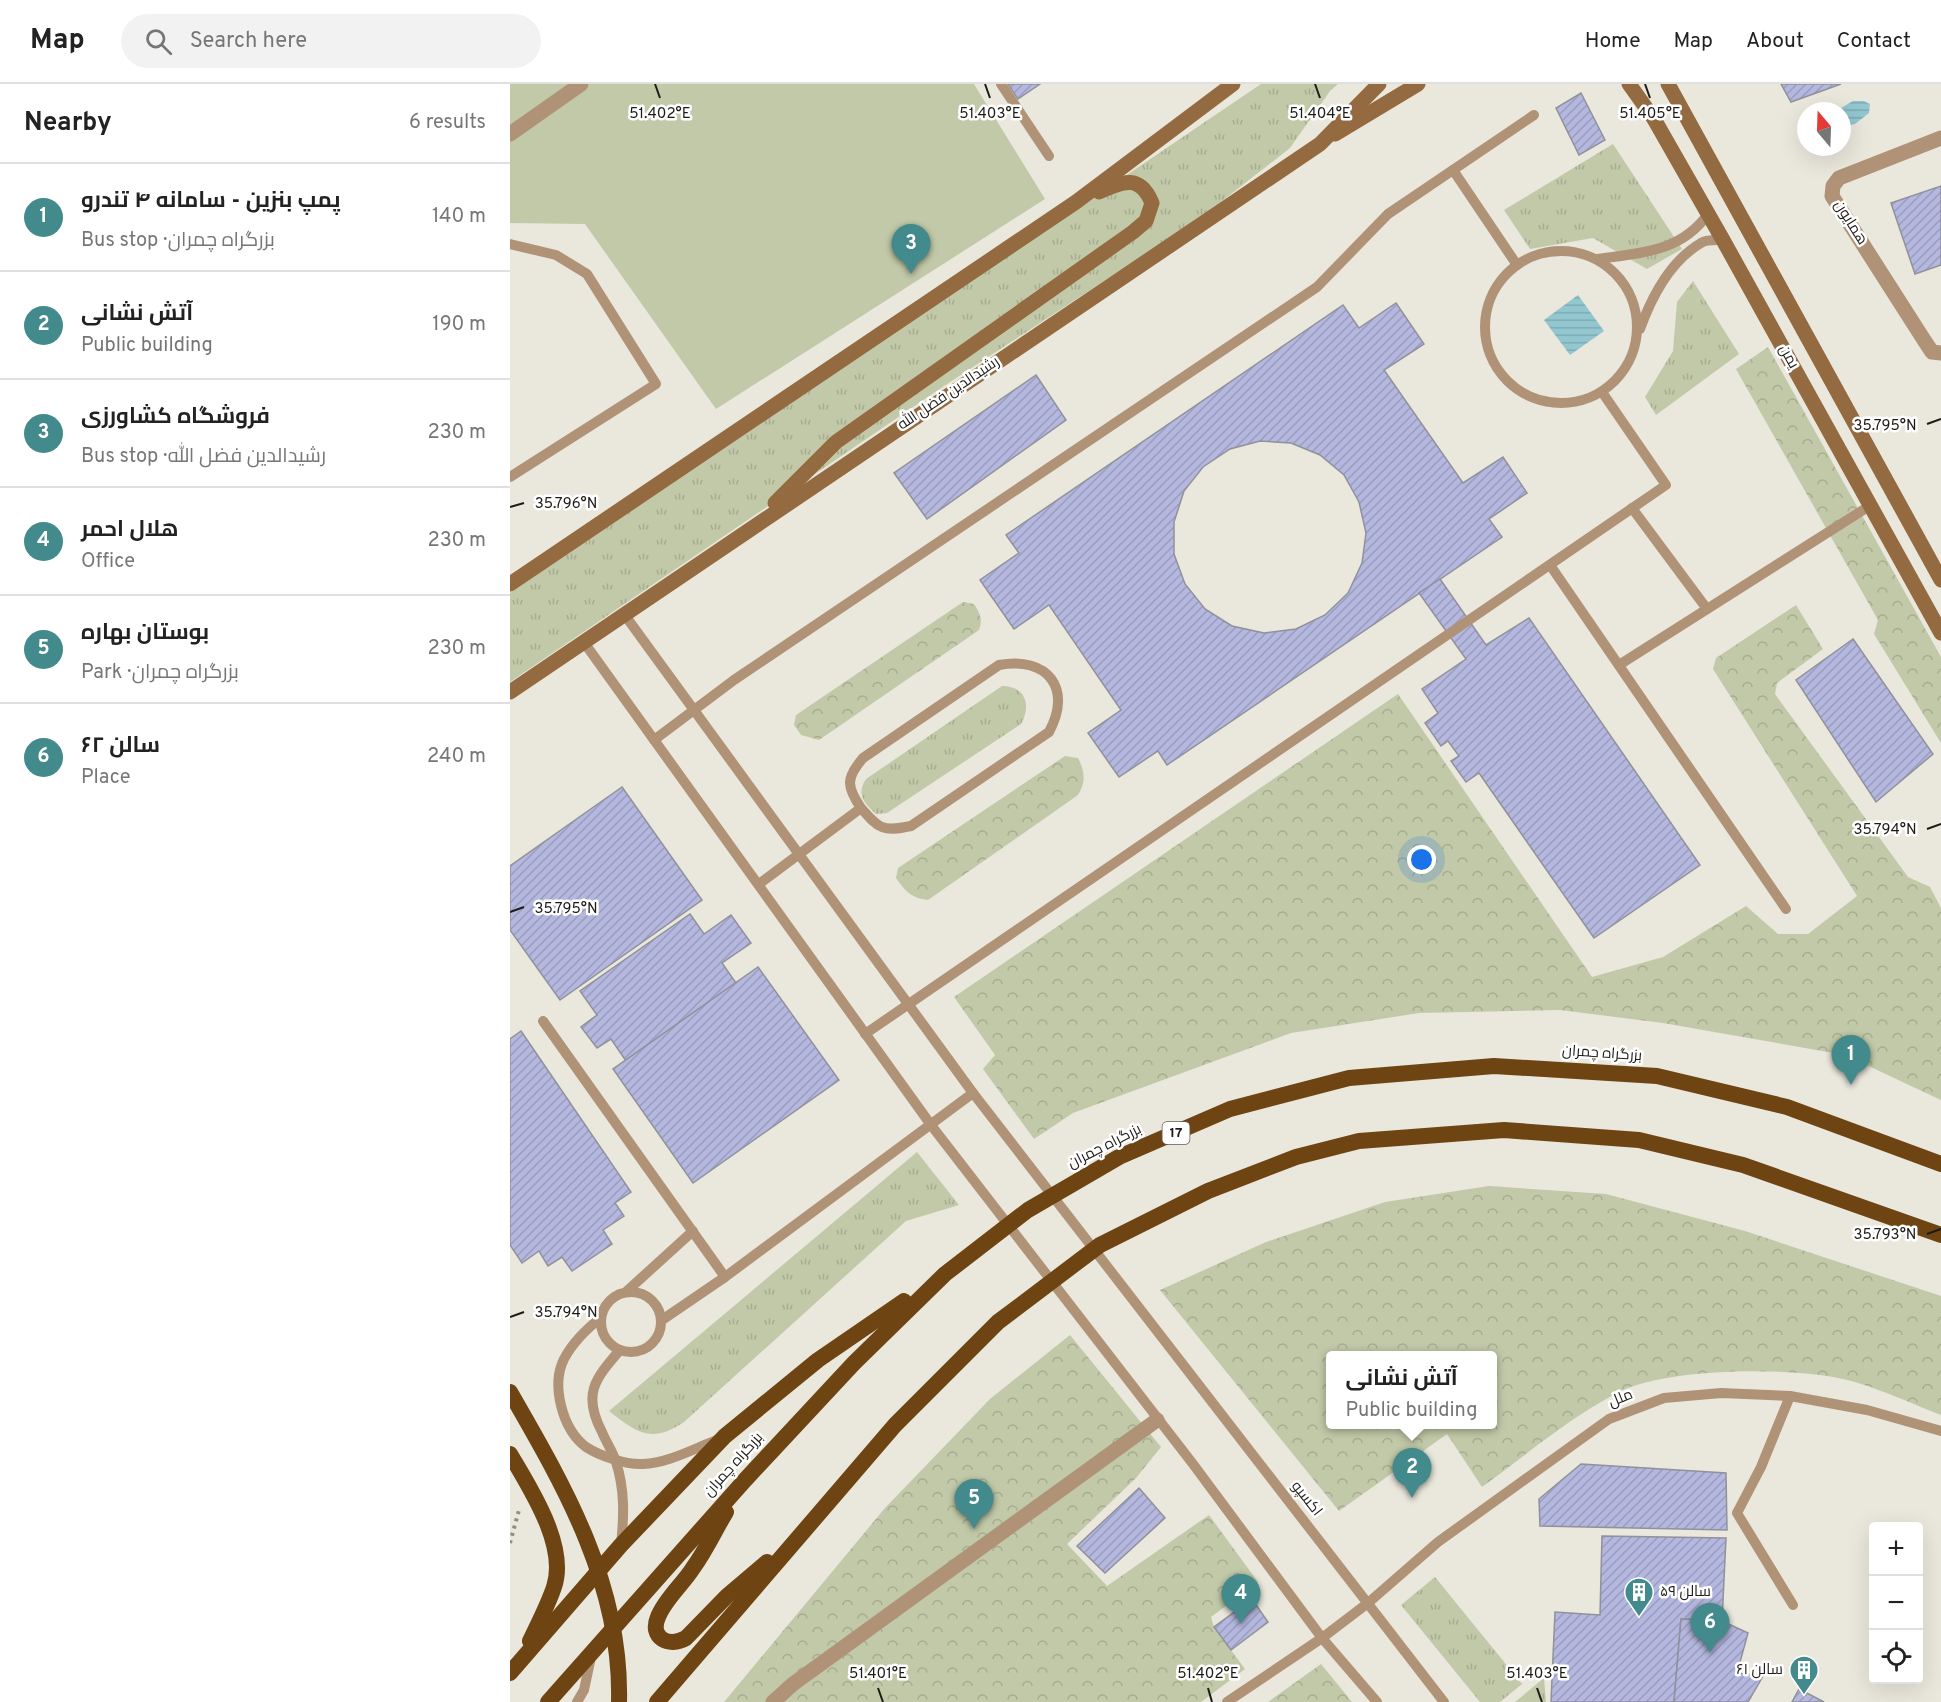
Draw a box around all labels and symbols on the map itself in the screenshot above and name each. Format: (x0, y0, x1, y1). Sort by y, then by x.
north arrow (1797, 102, 1851, 156)
text: 51.402°E (629, 105, 691, 124)
text: 51.403°E (959, 105, 1021, 124)
text: 51.404°E (1289, 105, 1351, 124)
text: 51.405°E (1619, 105, 1681, 124)
street label: همایون (1829, 197, 1871, 249)
pin: 3 (892, 224, 930, 274)
street label: یمن (1774, 342, 1802, 372)
street label: رشیدالدین فضل الله (893, 351, 1004, 435)
text: 35.795°N (1853, 417, 1917, 436)
text: 35.796°N (535, 495, 597, 514)
text: 35.794°N (1853, 821, 1917, 840)
your location (1407, 845, 1436, 874)
text: 35.795°N (534, 900, 598, 919)
pin: 1 (1832, 1036, 1870, 1085)
street label: بزرگراه چمران (1561, 1042, 1643, 1066)
street label: بزرگراه چمران (1065, 1120, 1145, 1174)
road number: 17 (1162, 1122, 1190, 1144)
text: 35.793°N (1854, 1226, 1916, 1245)
text: 35.794°N (534, 1304, 598, 1323)
street label: ملل (1606, 1386, 1636, 1412)
street label: بزرگراه چمران (700, 1429, 768, 1501)
pin: 2 (1392, 1448, 1432, 1498)
street label: اکسپو (1286, 1478, 1326, 1520)
pin: 5 (954, 1480, 994, 1529)
pin: 4 (1222, 1574, 1260, 1624)
building icon: سالن ۵۹ (1623, 1576, 1655, 1618)
place label: سالن ۵۹ (1660, 1583, 1711, 1602)
pin: 6 (1690, 1604, 1730, 1653)
building icon: سالن ۶۱ (1788, 1654, 1820, 1696)
place label: سالن ۶۱ (1736, 1661, 1783, 1680)
text: 51.401°E (849, 1665, 907, 1684)
text: 51.402°E (1177, 1665, 1239, 1684)
text: 51.403°E (1506, 1665, 1568, 1684)

